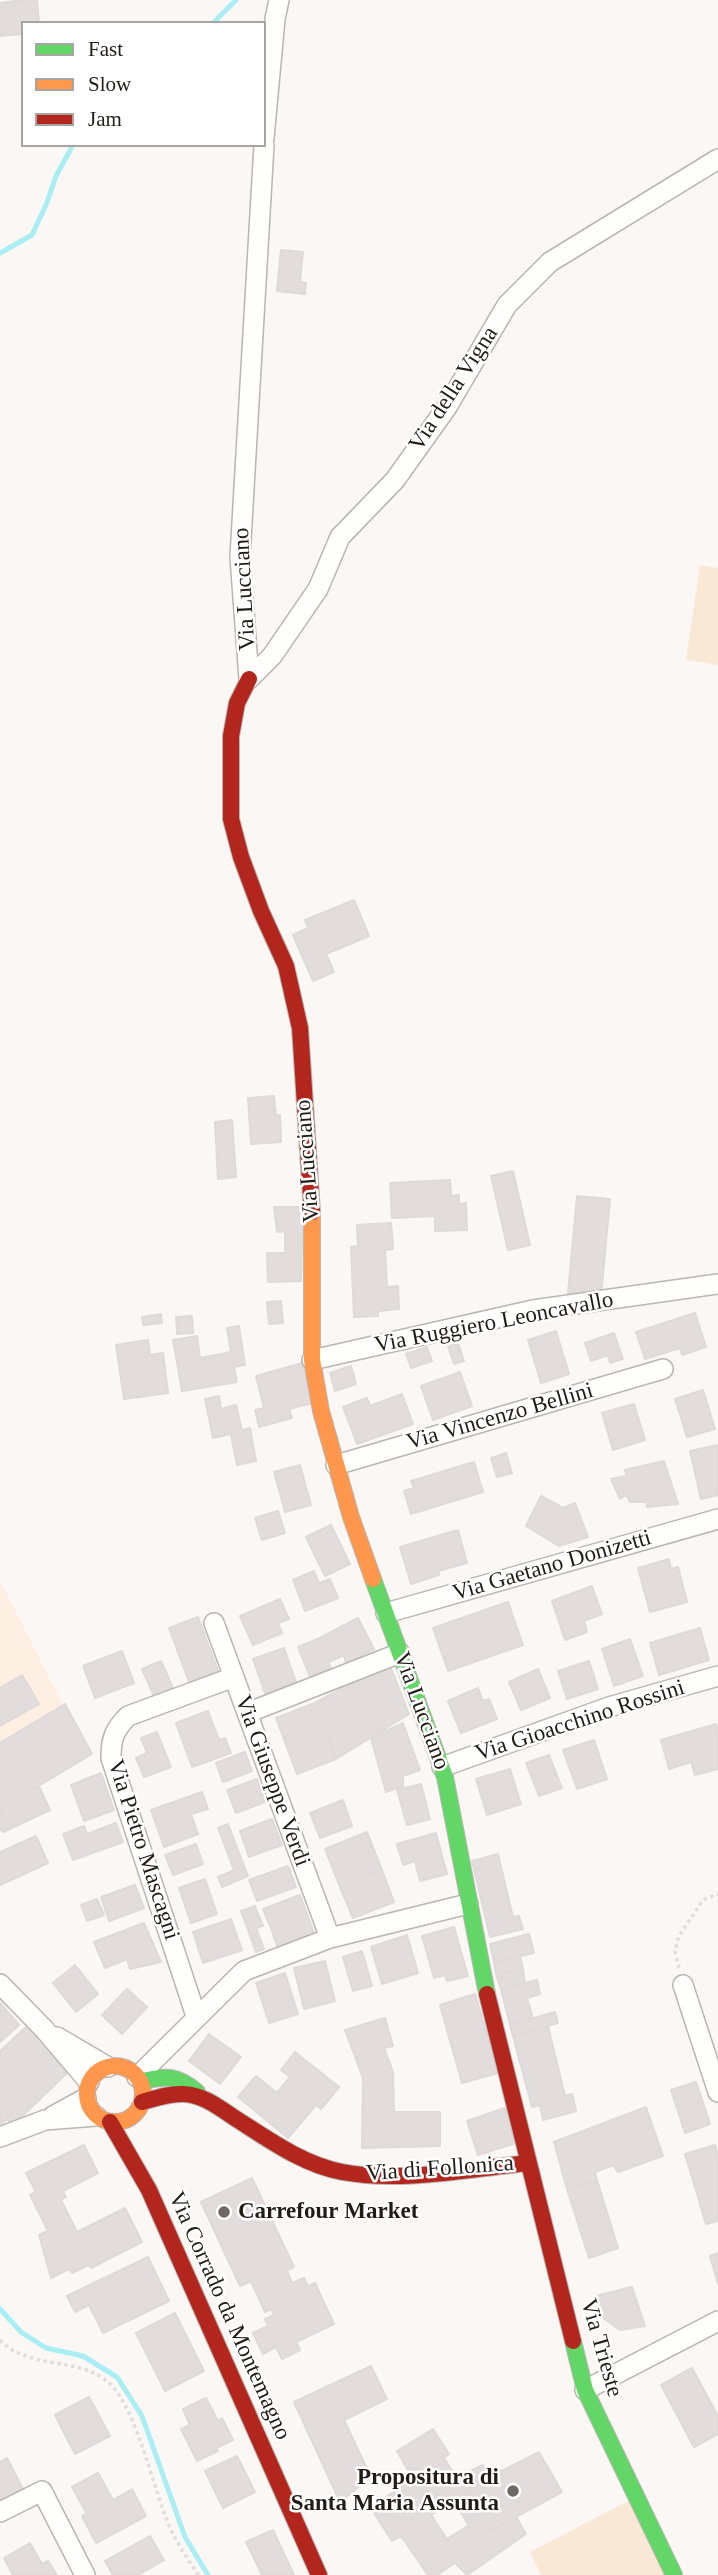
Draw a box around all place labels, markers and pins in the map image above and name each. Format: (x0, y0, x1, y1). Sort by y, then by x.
place label: Carrefour Market (238, 2198, 418, 2226)
marker: Carrefour Market (216, 2204, 232, 2220)
place label: Propositura di Santa Maria Assunta (291, 2464, 499, 2518)
marker: Propositura di Santa Maria Assunta (505, 2483, 521, 2499)

